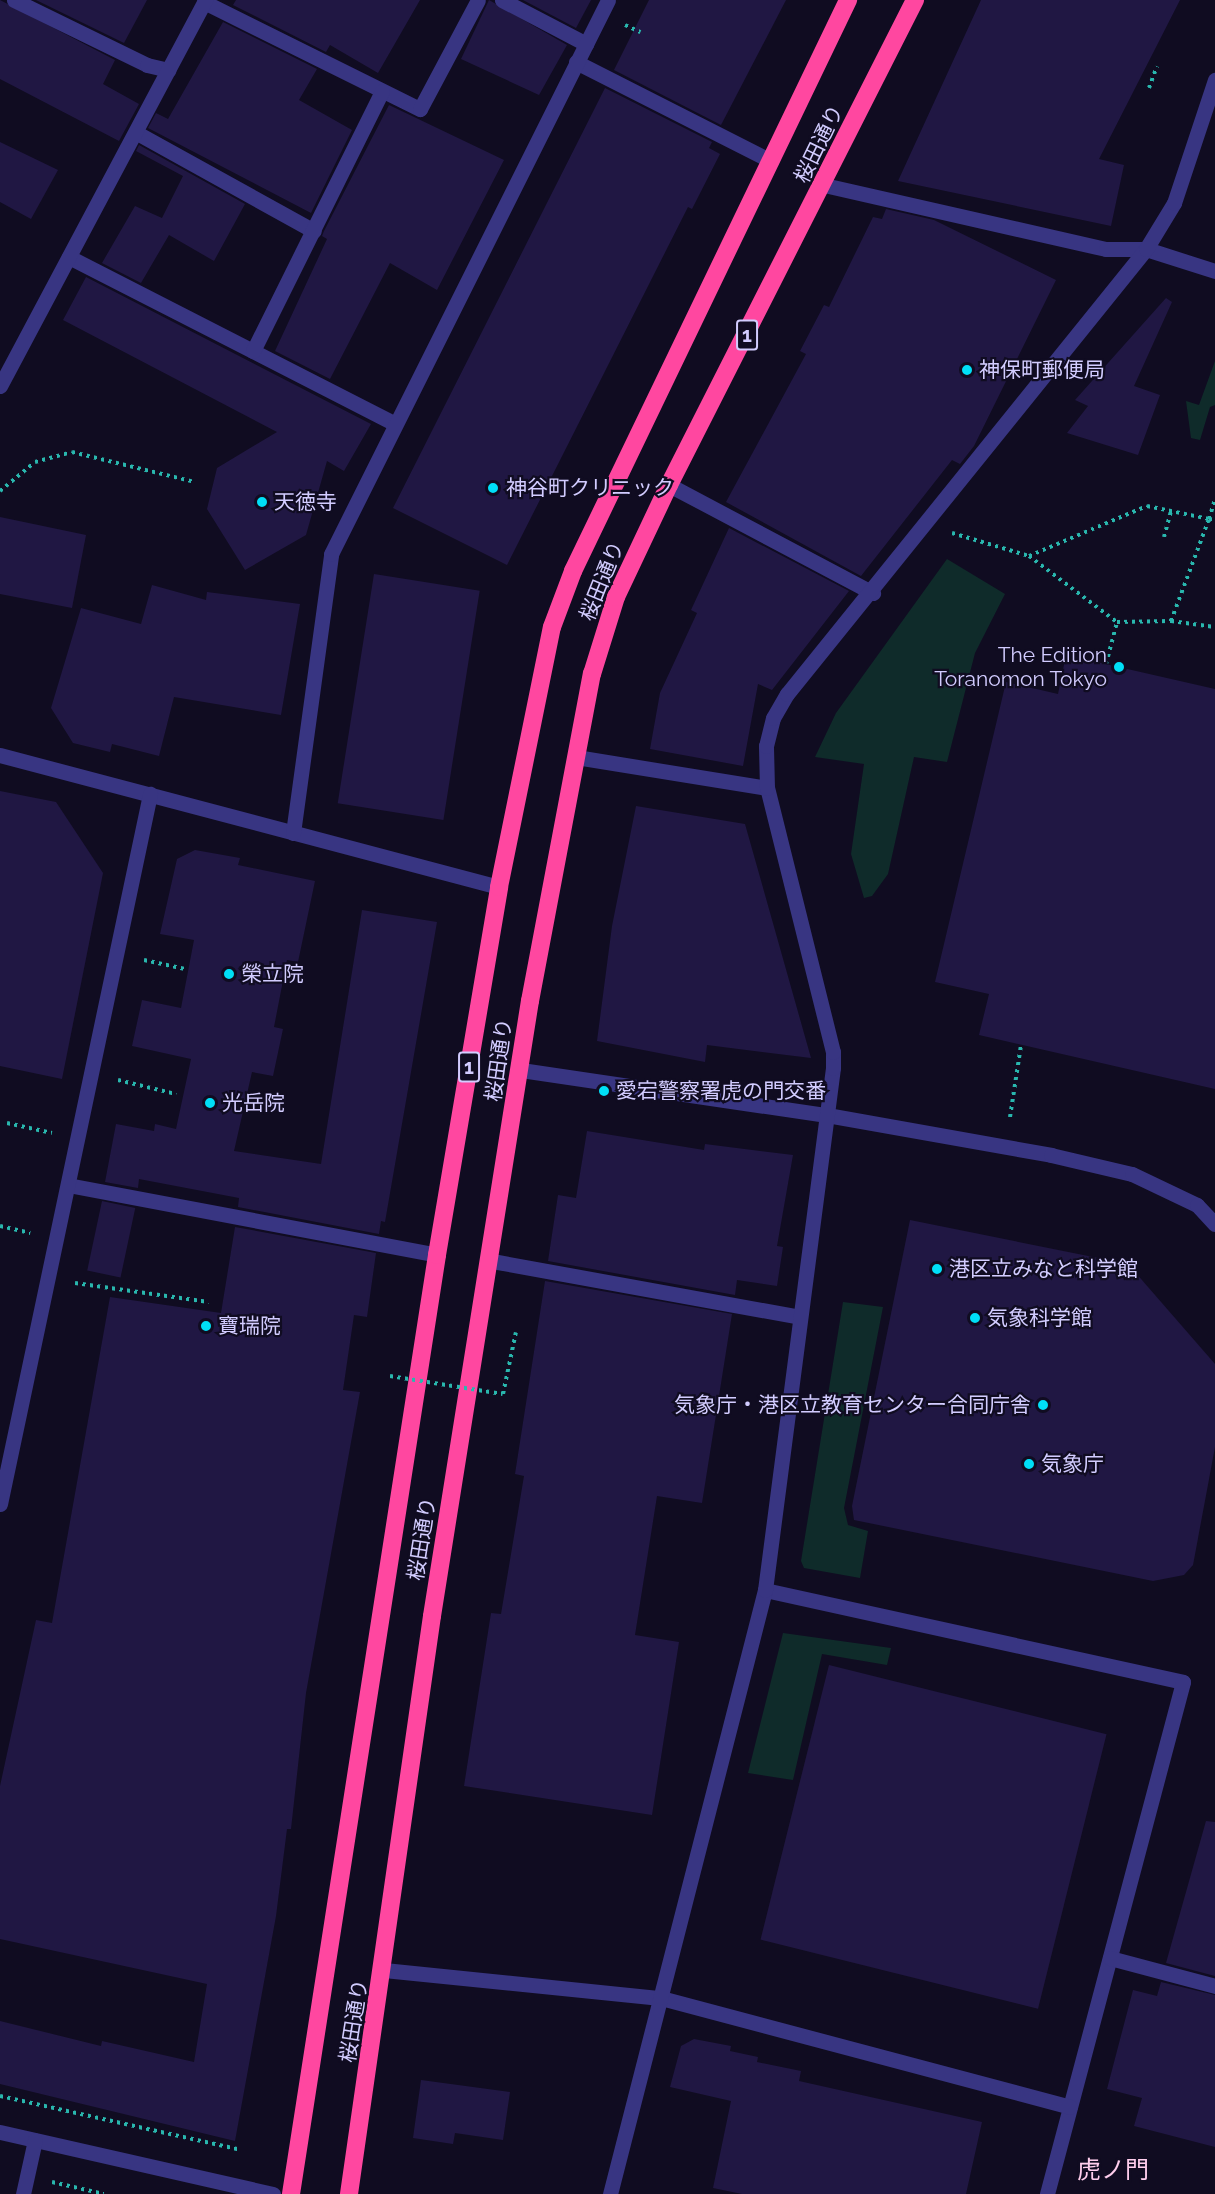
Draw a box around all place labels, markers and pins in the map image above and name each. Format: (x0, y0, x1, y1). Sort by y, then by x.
place label: 神保町郵便局 (979, 357, 1105, 383)
marker: 神保町郵便局 (960, 363, 974, 377)
place label: 神谷町クリニック (506, 475, 674, 501)
marker: 神谷町クリニック (484, 479, 502, 497)
place label: 天徳寺 (274, 489, 337, 515)
marker: 天徳寺 (255, 495, 269, 509)
place label: The Edition Toranomon Tokyo (934, 642, 1107, 692)
marker: The Edition Toranomon Tokyo (1112, 660, 1126, 674)
place label: 榮立院 (241, 961, 304, 987)
marker: 榮立院 (222, 967, 236, 981)
place label: 愛宕警察署虎の門交番 (616, 1078, 826, 1104)
marker: 愛宕警察署虎の門交番 (597, 1084, 611, 1098)
place label: 光岳院 (222, 1090, 285, 1116)
marker: 光岳院 (203, 1096, 217, 1110)
place label: 港区立みなと科学館 (949, 1256, 1138, 1282)
marker: 港区立みなと科学館 (930, 1262, 944, 1276)
place label: 気象科学館 (987, 1305, 1092, 1331)
marker: 気象科学館 (968, 1311, 982, 1325)
place label: 寶瑞院 (218, 1313, 281, 1339)
marker: 寶瑞院 (199, 1319, 213, 1333)
place label: 気象庁・港区立教育センター合同庁舎 (674, 1392, 1031, 1418)
marker: 気象庁・港区立教育センター合同庁舎 (1036, 1398, 1050, 1412)
place label: 気象庁 (1041, 1451, 1104, 1477)
marker: 気象庁 (1022, 1457, 1036, 1471)

